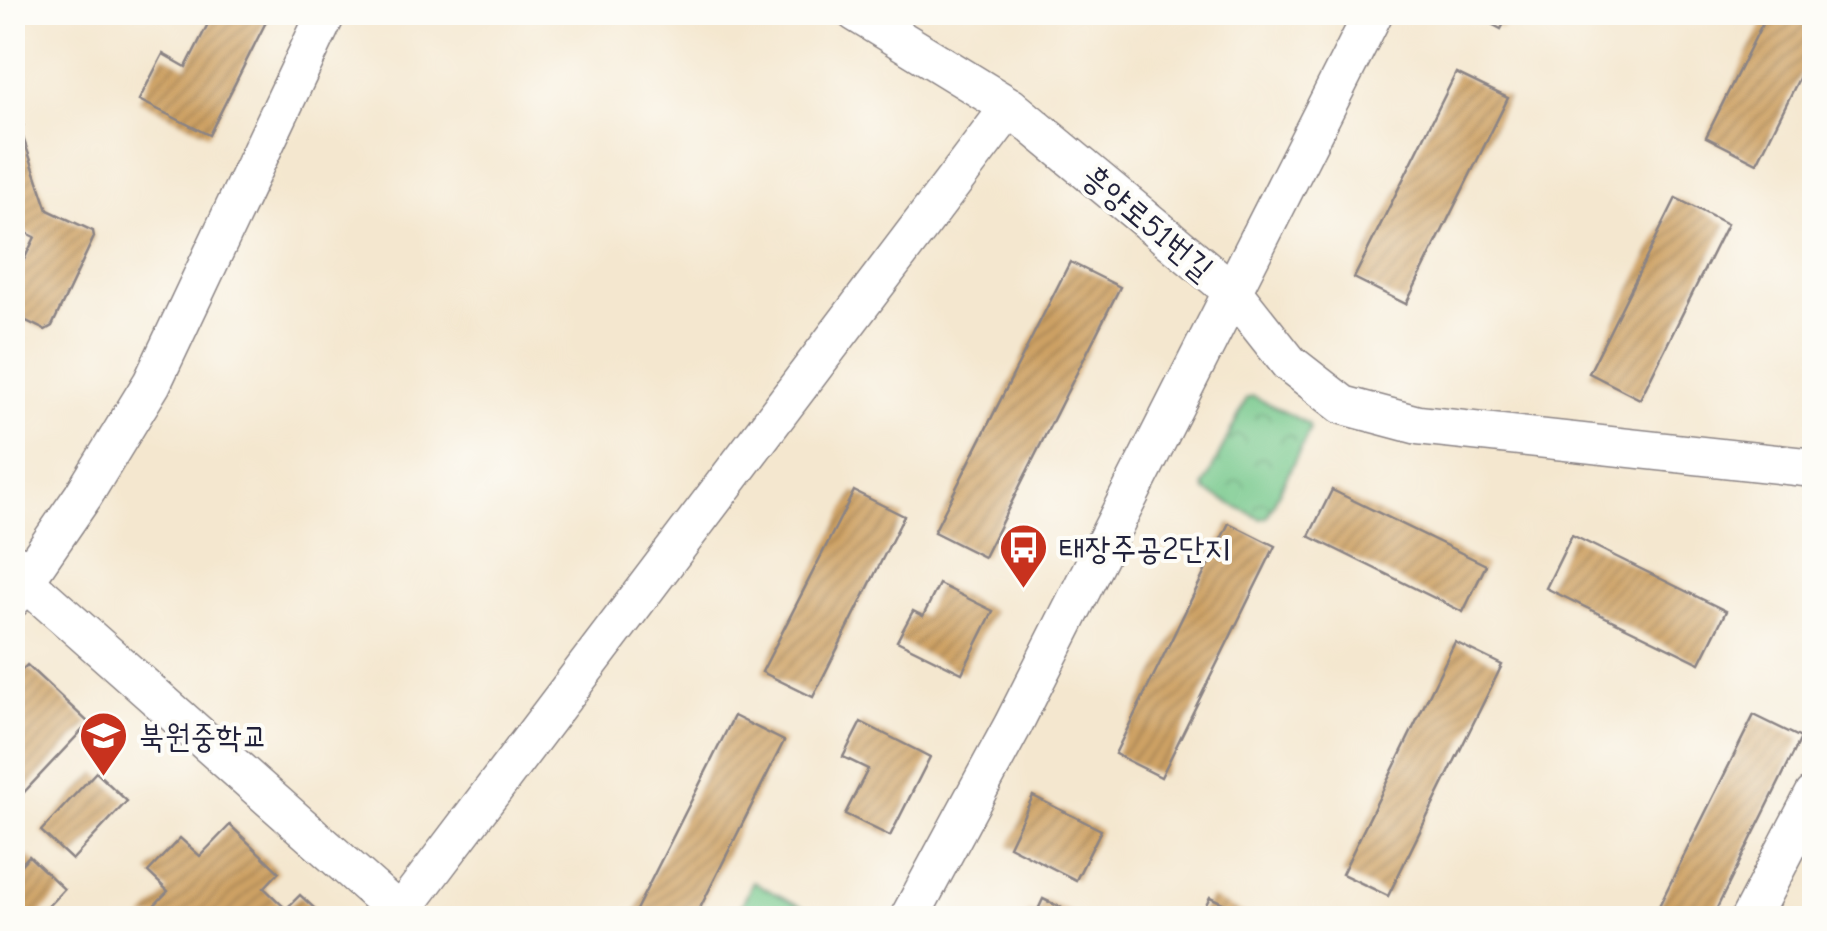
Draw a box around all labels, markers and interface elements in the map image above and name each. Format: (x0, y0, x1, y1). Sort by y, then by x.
street label: 흥양로51번길 (1075, 157, 1220, 288)
bus stop icon: 태장주공2단지 (998, 522, 1050, 590)
place label: 태장주공2단지 (1059, 530, 1230, 567)
school or university icon: 북원중학교 (78, 710, 130, 778)
place label: 북원중학교 (139, 718, 268, 755)

